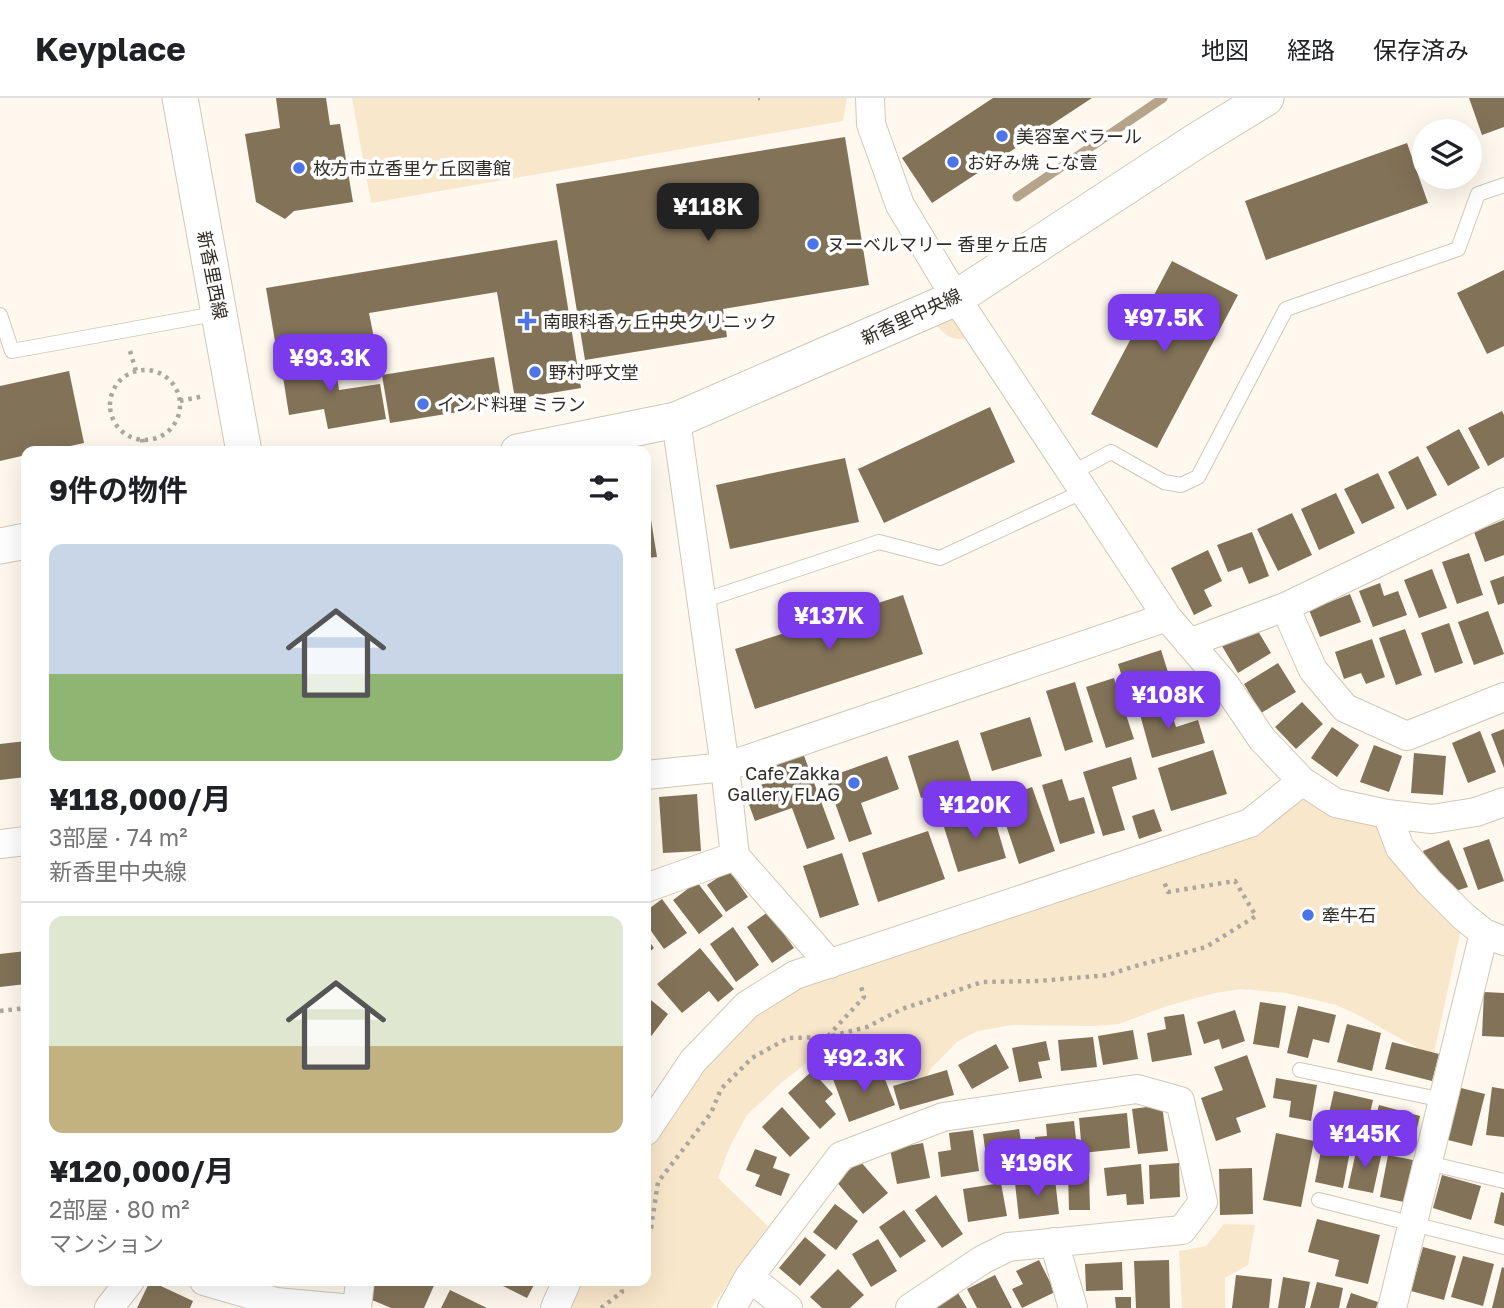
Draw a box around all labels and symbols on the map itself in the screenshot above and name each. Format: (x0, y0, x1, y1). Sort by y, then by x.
place label: 美容室べラール (1016, 125, 1142, 147)
marker: 美容室べラール (994, 128, 1010, 144)
place label: お好み焼 こな壹 (967, 151, 1098, 173)
marker: お好み焼 こな壹 (945, 154, 961, 170)
place label: 枚方市立香里ケ丘図書館 (313, 157, 511, 179)
marker: 枚方市立香里ケ丘図書館 (291, 160, 307, 176)
pin: ¥118K (659, 184, 757, 243)
street label: 新香里西線 (194, 229, 232, 321)
place label: ヌーベルマリー 香里ヶ丘店 (827, 233, 1048, 255)
marker: ヌーベルマリー 香里ヶ丘店 (805, 236, 821, 252)
street label: 新香里中央線 (857, 283, 965, 349)
pin: ¥97.5K (1107, 294, 1221, 354)
place label: 南眼科香ヶ丘中央クリニック (543, 310, 777, 332)
marker: 南眼科香ヶ丘中央クリニック (517, 311, 537, 331)
pin: ¥93.3K (273, 334, 387, 394)
place label: 野村呼文堂 (549, 361, 639, 383)
marker: 野村呼文堂 (527, 364, 543, 380)
place label: インド料理 ミラン (437, 393, 586, 415)
marker: インド料理 ミラン (415, 396, 431, 412)
pin: ¥137K (780, 592, 878, 652)
pin: ¥108K (1119, 672, 1217, 731)
place label: Cafe Zakka Gallery FLAG (727, 762, 840, 805)
marker: Cafe Zakka Gallery FLAG (846, 775, 862, 791)
pin: ¥120K (926, 782, 1024, 841)
place label: 牽牛石 (1322, 904, 1376, 926)
marker: 牽牛石 (1300, 907, 1316, 923)
pin: ¥92.3K (807, 1034, 921, 1094)
pin: ¥145K (1316, 1110, 1414, 1170)
pin: ¥196K (988, 1140, 1086, 1199)

